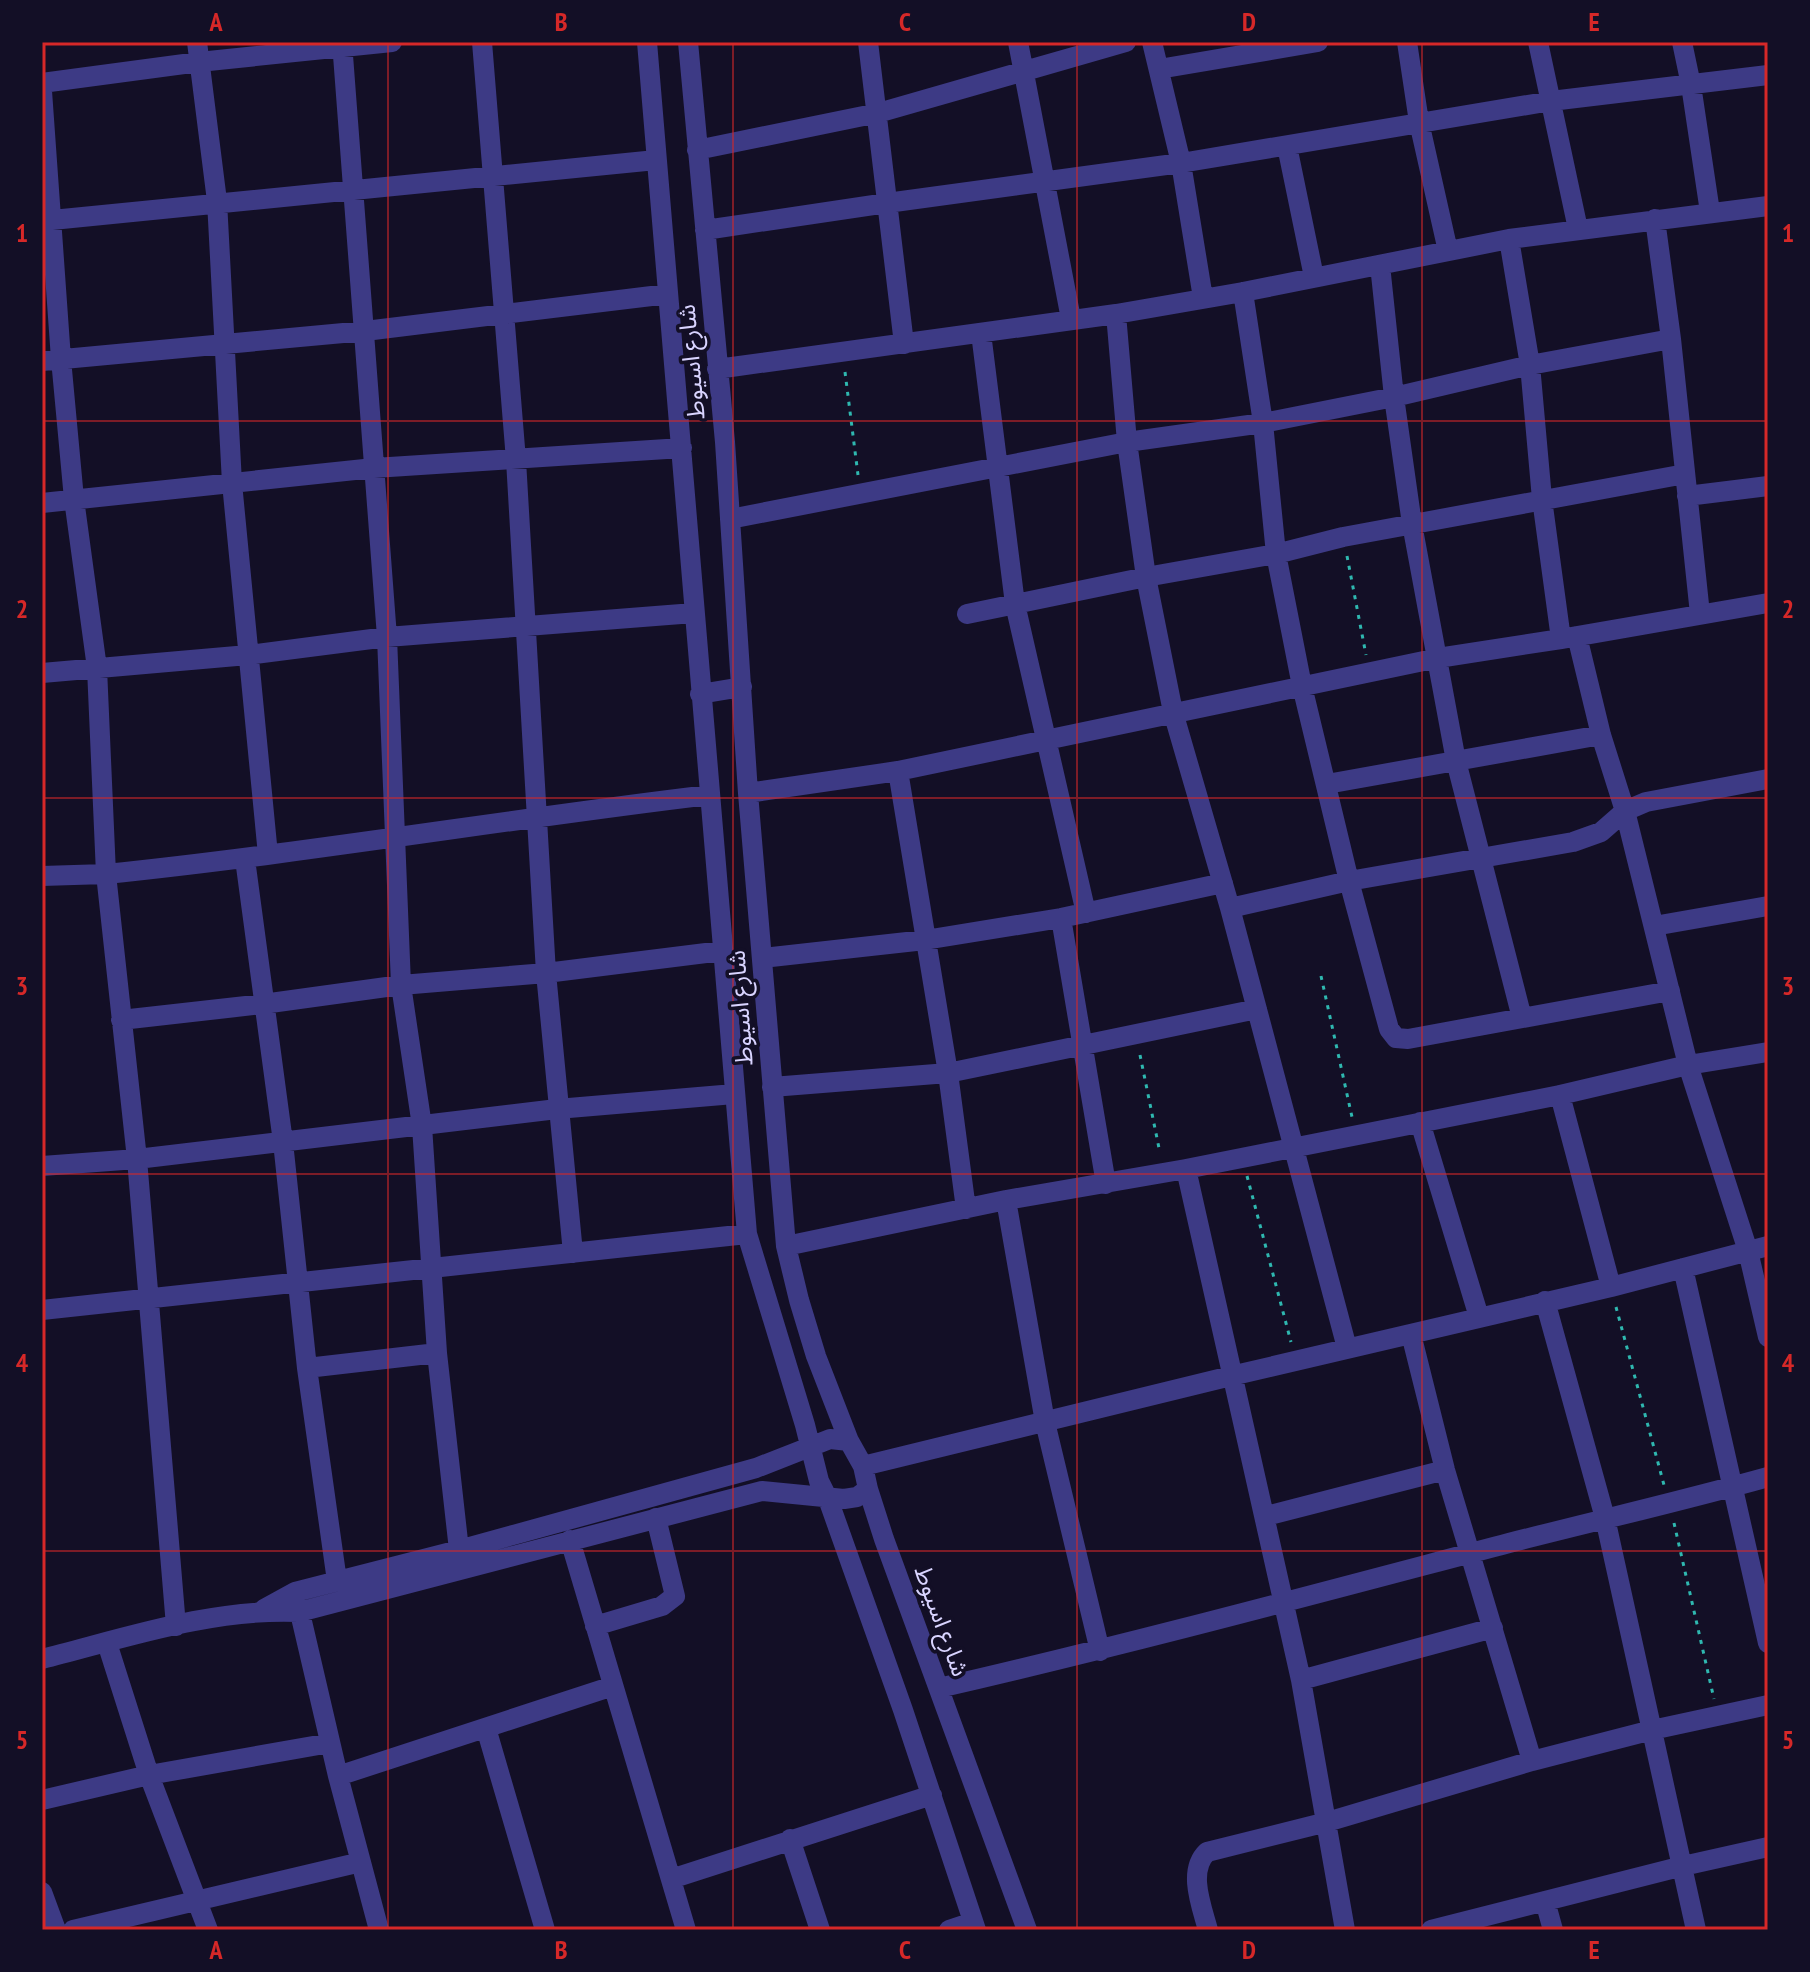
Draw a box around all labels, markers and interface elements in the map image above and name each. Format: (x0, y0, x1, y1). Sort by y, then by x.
text: A (208, 5, 223, 38)
text: B (555, 5, 568, 38)
text: C (899, 5, 911, 38)
text: D (1242, 5, 1256, 38)
text: E (1588, 5, 1600, 38)
text: 1 (16, 216, 28, 249)
text: 1 (1782, 216, 1794, 249)
street label: شارع اسيوط (671, 303, 713, 421)
text: 2 (16, 592, 28, 625)
text: 2 (1782, 592, 1794, 625)
street label: شارع اسيوط (721, 949, 761, 1067)
text: 3 (16, 969, 28, 1002)
text: 3 (1782, 969, 1794, 1002)
text: 4 (16, 1346, 29, 1379)
text: 4 (1782, 1346, 1795, 1379)
street label: شارع اسيوط (906, 1561, 976, 1681)
text: 5 (16, 1723, 28, 1756)
text: 5 (1782, 1723, 1794, 1756)
text: A (208, 1933, 223, 1966)
text: B (555, 1933, 568, 1966)
text: C (899, 1933, 911, 1966)
text: D (1242, 1933, 1256, 1966)
text: E (1588, 1933, 1600, 1966)

